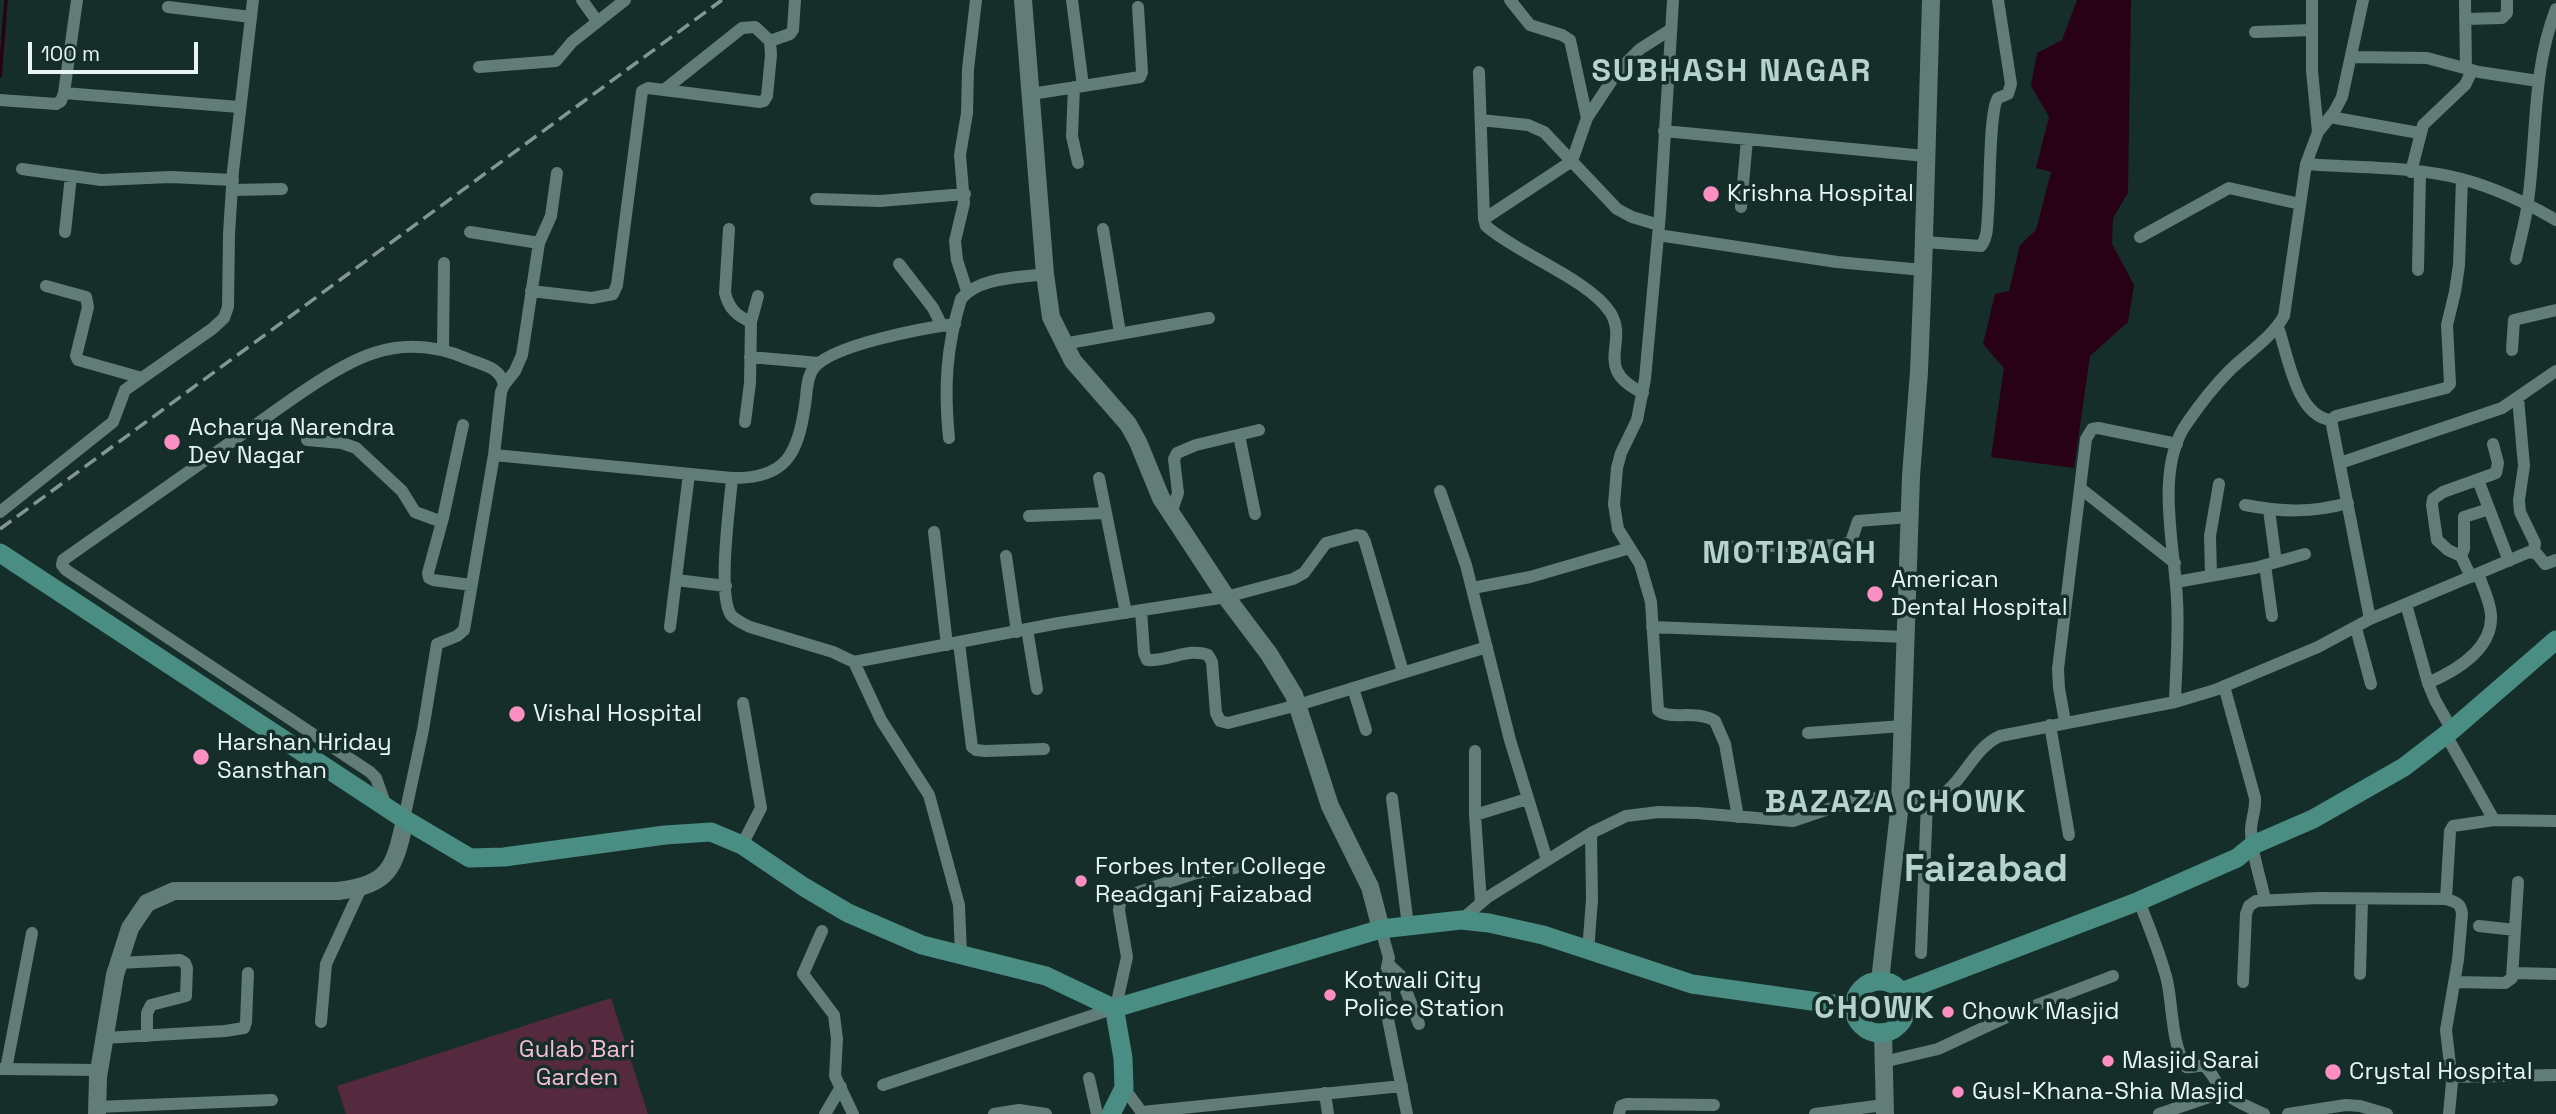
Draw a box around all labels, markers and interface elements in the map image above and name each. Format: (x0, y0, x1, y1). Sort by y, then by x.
scale bar (32, 28, 201, 72)
text: 100 m (41, 40, 100, 67)
district label: SUBHASH NAGAR (1593, 53, 1871, 91)
place label: Krishna Hospital (1727, 180, 1914, 208)
marker: Krishna Hospital (1701, 184, 1721, 204)
place label: Acharya Narendra Dev Nagar (188, 414, 395, 470)
marker: Acharya Narendra Dev Nagar (162, 432, 182, 452)
district label: MOTIBAGH (1703, 535, 1877, 573)
place label: American Dental Hospital (1891, 566, 2068, 622)
marker: American Dental Hospital (1865, 584, 1885, 604)
place label: Vishal Hospital (533, 700, 702, 728)
marker: Vishal Hospital (507, 704, 527, 724)
place label: Harshan Hriday Sansthan (217, 729, 392, 785)
marker: Harshan Hriday Sansthan (191, 747, 211, 767)
district label: BAZAZA CHOWK (1766, 784, 2026, 822)
district label: Faizabad (1904, 848, 2068, 894)
place label: Forbes Inter College Readganj Faizabad (1095, 853, 1326, 909)
marker: Forbes Inter College Readganj Faizabad (1073, 873, 1089, 889)
place label: Kotwali City Police Station (1344, 967, 1505, 1023)
marker: Kotwali City Police Station (1322, 987, 1338, 1003)
district label: CHOWK (1815, 990, 1935, 1028)
place label: Chowk Masjid (1962, 998, 2119, 1026)
marker: Chowk Masjid (1940, 1004, 1956, 1020)
park label: Gulab Bari Garden (519, 1036, 635, 1092)
place label: Masjid Sarai (2122, 1047, 2259, 1075)
marker: Masjid Sarai (2100, 1053, 2116, 1069)
place label: Crystal Hospital (2349, 1058, 2533, 1086)
marker: Crystal Hospital (2323, 1062, 2343, 1082)
place label: Gusl-Khana-Shia Masjid (1972, 1078, 2244, 1106)
marker: Gusl-Khana-Shia Masjid (1950, 1084, 1966, 1100)

